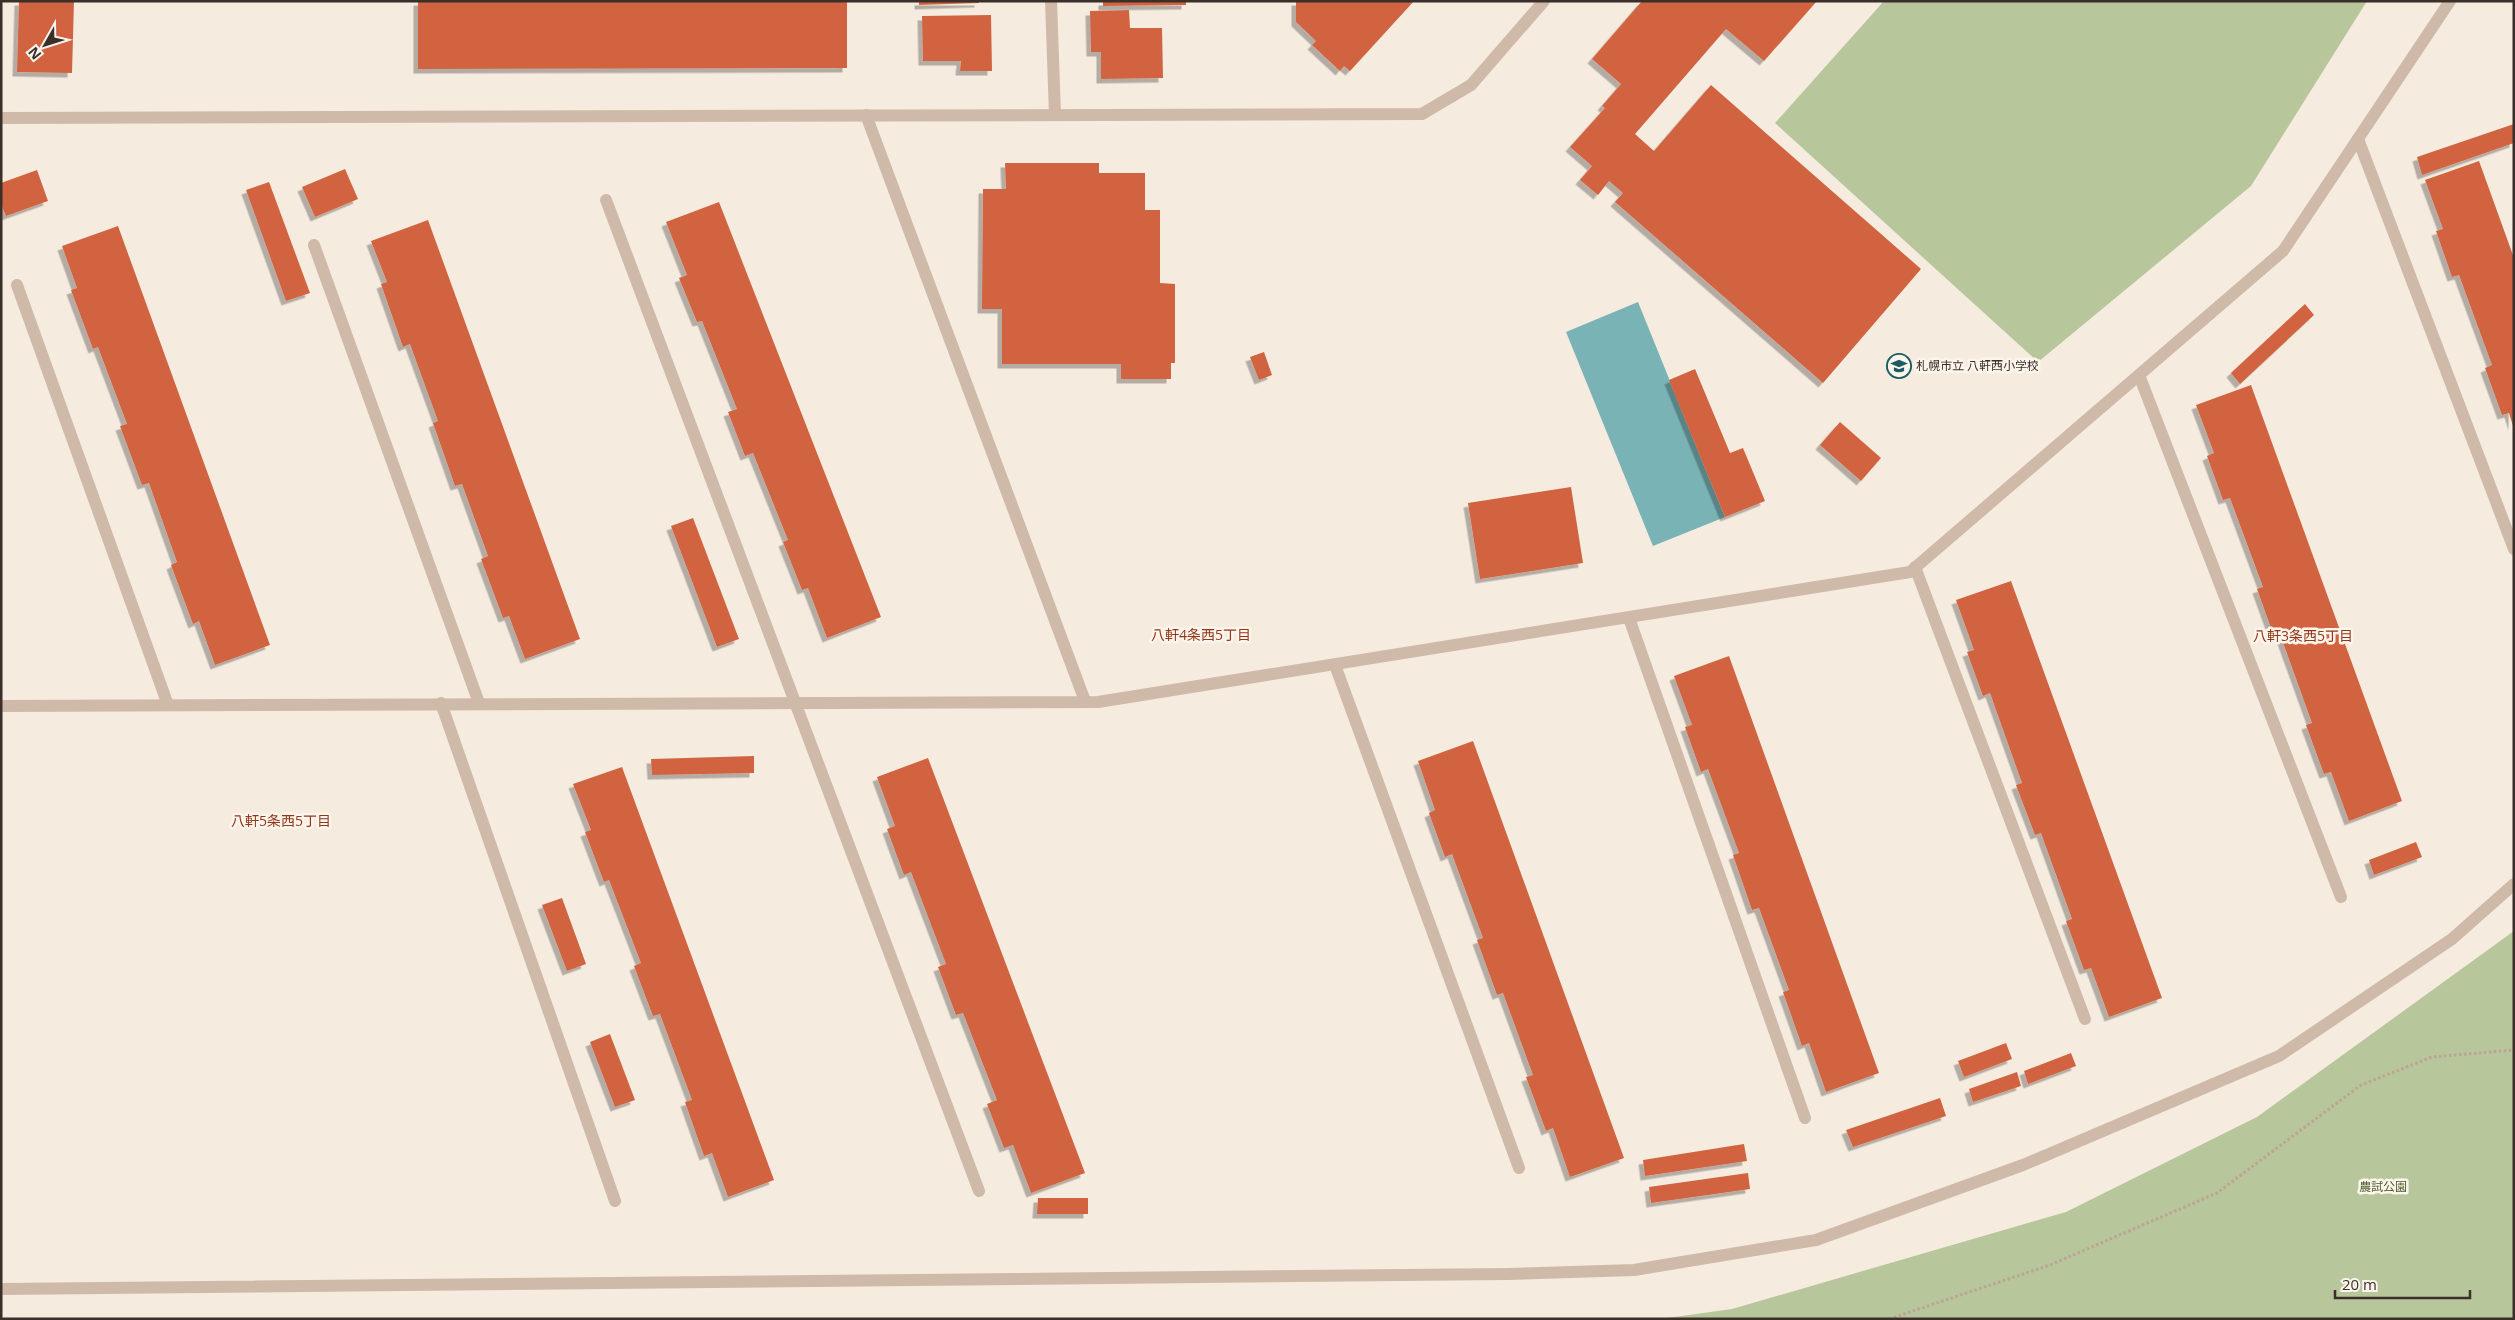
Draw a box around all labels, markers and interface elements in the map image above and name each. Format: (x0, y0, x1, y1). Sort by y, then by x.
north arrow (20, 20, 70, 70)
text: N (24, 43, 45, 64)
school or university icon: 札幌市立 八軒西小学校 (1886, 353, 1912, 379)
place label: 札幌市立 八軒西小学校 (1916, 357, 2039, 374)
district label: 八軒4条西5丁目 (1151, 625, 1251, 644)
district label: 八軒3条西5丁目 (2253, 626, 2353, 645)
district label: 八軒5条西5丁目 (231, 811, 331, 830)
park label: 農試公園 (2359, 1178, 2407, 1195)
scale bar (2335, 1268, 2470, 1300)
text: 20 m (2342, 1274, 2377, 1294)

